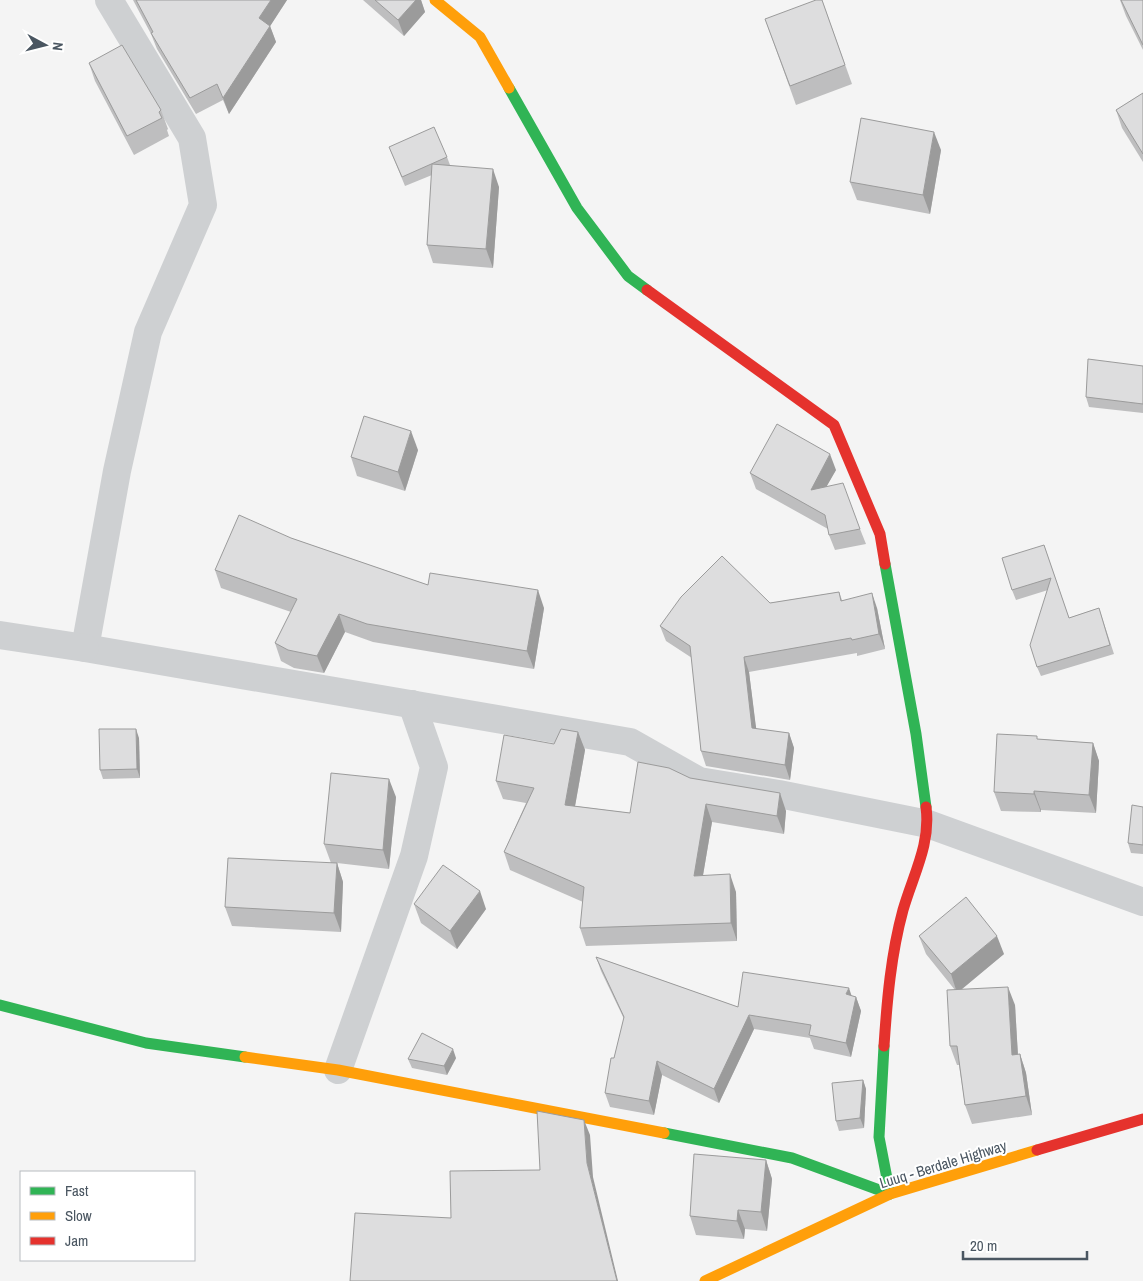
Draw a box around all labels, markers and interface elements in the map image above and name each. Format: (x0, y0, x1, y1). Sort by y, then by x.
north arrow (20, 20, 70, 70)
text: N (48, 41, 67, 52)
street label: Luuq - Berdale Highway (877, 1134, 1010, 1193)
legend (20, 1171, 195, 1261)
text: Fast (65, 1180, 89, 1201)
text: Slow (65, 1205, 92, 1226)
scale bar (963, 1228, 1087, 1260)
text: Jam (65, 1230, 88, 1251)
text: 20 m (970, 1235, 997, 1256)

